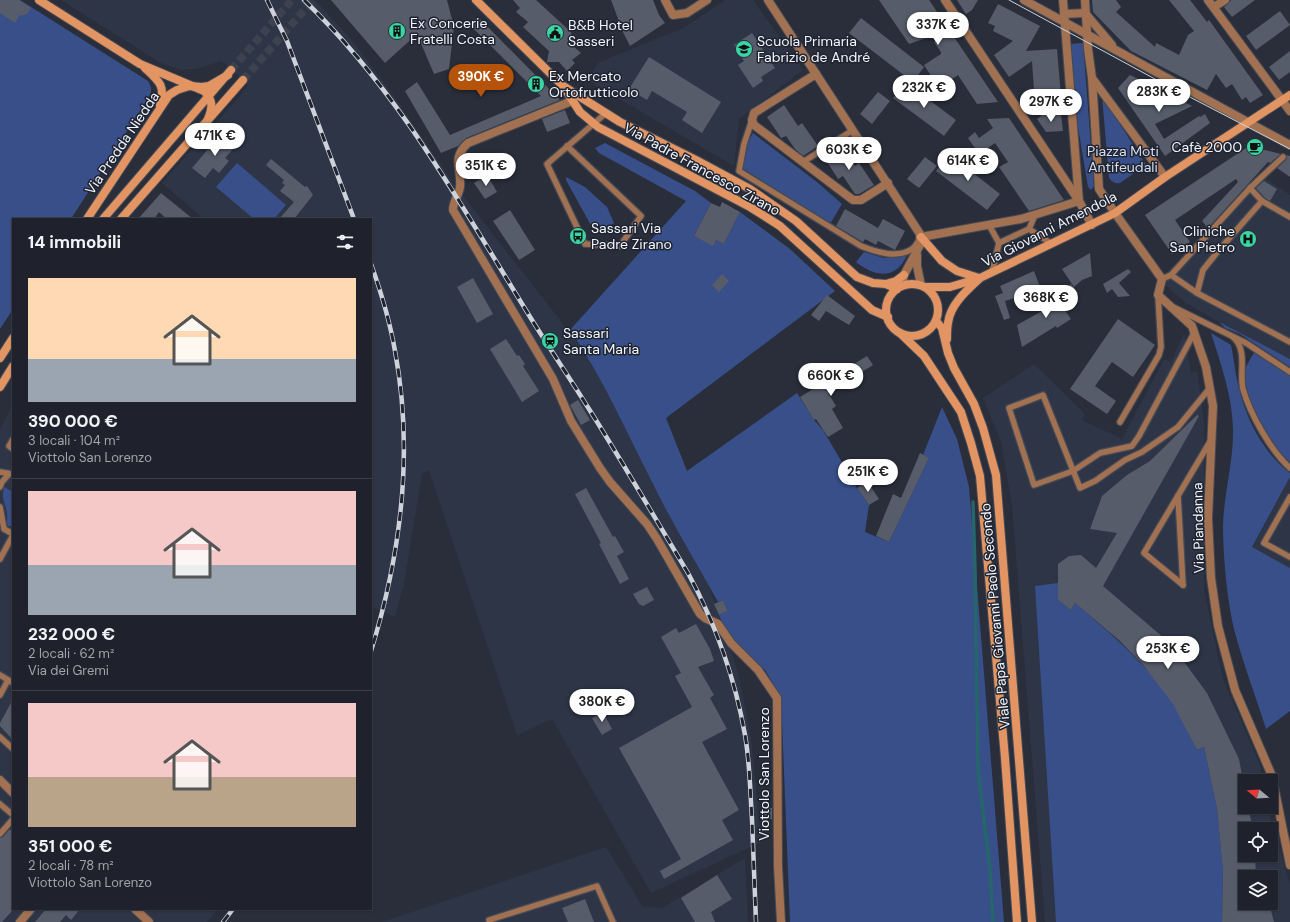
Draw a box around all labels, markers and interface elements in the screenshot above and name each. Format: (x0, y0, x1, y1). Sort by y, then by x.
pin: 337K € (905, 12, 971, 46)
place label: Ex Concerie Fratelli Costa (410, 14, 495, 48)
place label: B&B Hotel Sasseri (568, 16, 633, 50)
text: 337K € (916, 16, 960, 33)
building icon: Ex Concerie Fratelli Costa (387, 21, 407, 41)
public building icon: B&B Hotel Sasseri (545, 23, 565, 43)
place label: Scuola Primaria Fabrizio de André (757, 32, 870, 66)
school or university icon: Scuola Primaria Fabrizio de André (734, 39, 754, 59)
pin: 390K € (448, 64, 514, 98)
place label: Ex Mercato Ortofrutticolo (549, 67, 639, 101)
text: 390K € (458, 68, 504, 85)
building icon: Ex Mercato Ortofrutticolo (526, 74, 546, 94)
pin: 232K € (891, 75, 957, 109)
text: 232K € (902, 79, 946, 96)
pin: 283K € (1126, 79, 1192, 113)
text: 283K € (1136, 83, 1182, 100)
street label: Via Predda Niedda (81, 88, 163, 198)
pin: 297K € (1018, 89, 1084, 123)
text: 297K € (1029, 93, 1073, 110)
street label: Via Padre Francesco Zirano (621, 118, 783, 220)
pin: 471K € (182, 123, 248, 157)
text: 471K € (194, 127, 236, 144)
pin: 603K € (816, 137, 882, 171)
cafe icon: Cafè 2000 (1245, 137, 1265, 157)
place label: Cafè 2000 (1172, 138, 1242, 156)
text: 603K € (825, 141, 873, 158)
park label: Piazza Moti Antifeudali (1087, 142, 1159, 176)
pin: 614K € (935, 148, 1001, 182)
text: 614K € (946, 152, 990, 169)
pin: 351K € (453, 153, 519, 187)
text: 351K € (465, 157, 507, 174)
street label: Via Giovanni Amendola (978, 187, 1120, 271)
place label: Sassari Via Padre Zirano (591, 219, 672, 253)
place label: Cliniche San Pietro (1170, 222, 1235, 256)
bus stop icon: Sassari Via Padre Zirano (568, 226, 588, 246)
hospital icon: Cliniche San Pietro (1238, 229, 1258, 249)
text: 14 immobili (28, 231, 121, 253)
icon: filters (334, 231, 356, 253)
pin: 368K € (1013, 285, 1079, 319)
text: 368K € (1023, 289, 1069, 306)
icon: home (156, 304, 228, 376)
place label: Sassari Santa Maria (563, 324, 639, 358)
station icon: Sassari Santa Maria (540, 331, 560, 351)
pin: 660K € (798, 363, 864, 397)
text: 660K € (807, 367, 855, 384)
text: 390 000 € (28, 410, 118, 432)
text: 3 locali · 104 m² (28, 432, 120, 449)
text: Viottolo San Lorenzo (28, 449, 152, 466)
pin: 251K € (835, 459, 901, 493)
text: 251K € (847, 463, 889, 480)
street label: Via Piandanna (1188, 482, 1208, 574)
street label: Viale Papa Giovanni Paolo Secondo (976, 502, 1014, 730)
icon: home (156, 517, 228, 589)
text: 232 000 € (28, 623, 115, 645)
pin: 253K € (1135, 636, 1201, 670)
text: 253K € (1145, 640, 1191, 657)
text: 2 locali · 62 m² (28, 645, 114, 662)
text: Via dei Gremi (28, 662, 109, 679)
pin: 380K € (569, 689, 635, 723)
text: 380K € (578, 693, 626, 710)
street label: Viottolo San Lorenzo (755, 707, 773, 841)
icon: home (156, 729, 228, 801)
north arrow (1238, 774, 1278, 814)
map controls (1238, 774, 1278, 910)
button: locate (1238, 822, 1278, 862)
text: 351 000 € (28, 835, 112, 857)
text: 2 locali · 78 m² (28, 857, 114, 874)
button: layers (1238, 870, 1278, 910)
text: Viottolo San Lorenzo (28, 874, 152, 891)

